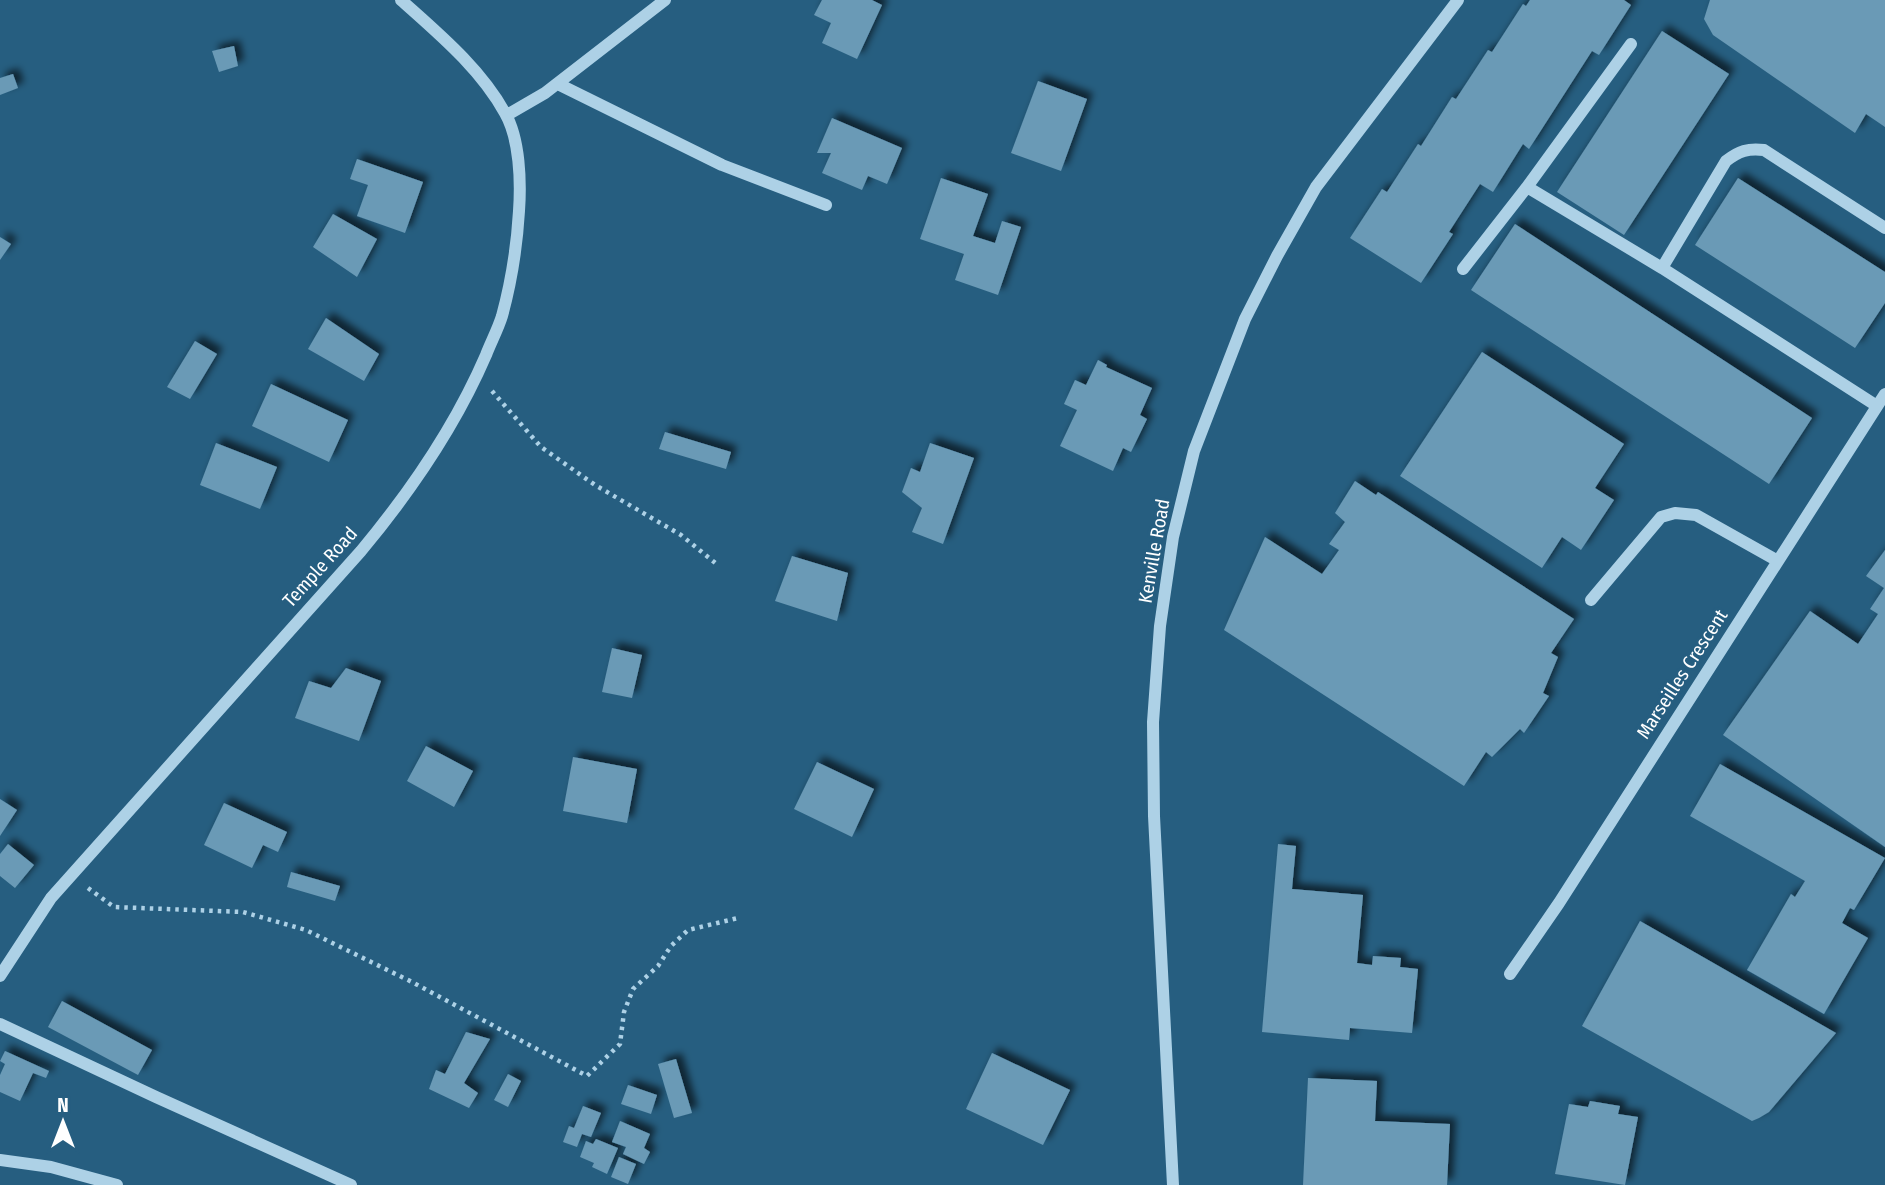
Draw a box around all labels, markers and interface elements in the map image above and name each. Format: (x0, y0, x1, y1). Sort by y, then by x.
street label: Kenville Road (1134, 497, 1174, 605)
street label: Temple Road (278, 522, 362, 612)
street label: Marseilles Crescent (1632, 604, 1733, 743)
north arrow (28, 1087, 98, 1157)
text: N (57, 1094, 69, 1117)

